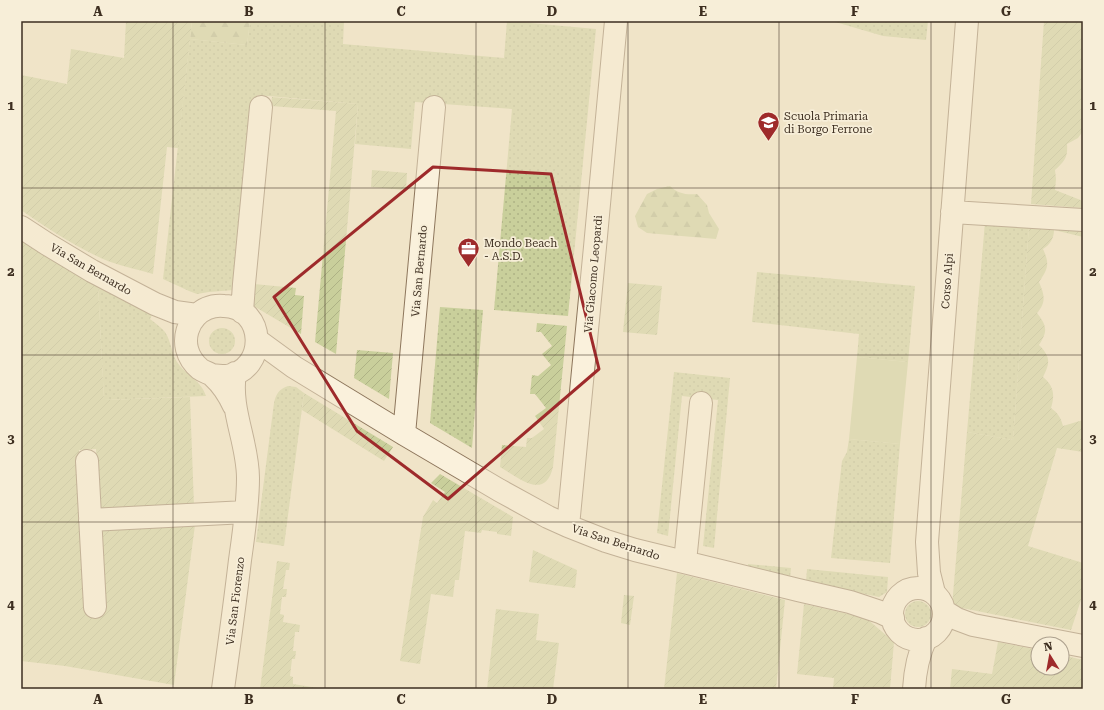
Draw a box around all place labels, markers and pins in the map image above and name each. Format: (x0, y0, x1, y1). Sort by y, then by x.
school or university icon: Scuola Primaria di Borgo Ferrone (756, 109, 782, 142)
place label: Scuola Primaria di Borgo Ferrone (784, 110, 872, 136)
office icon: Mondo Beach - A.S.D. (456, 236, 482, 269)
place label: Mondo Beach - A.S.D. (484, 237, 557, 263)

